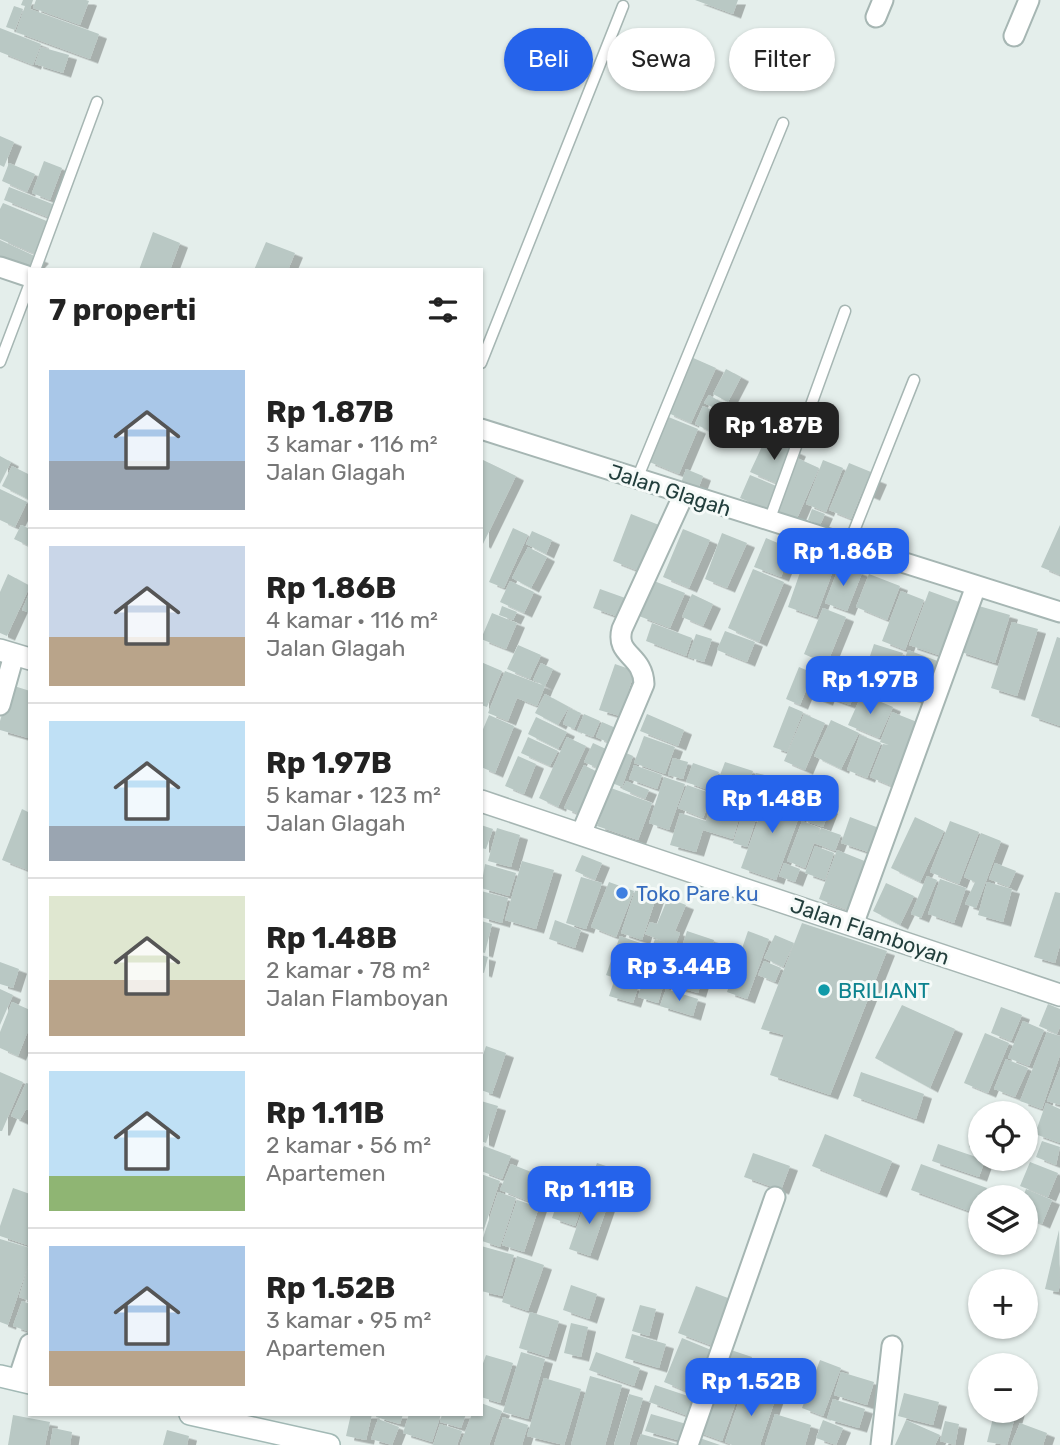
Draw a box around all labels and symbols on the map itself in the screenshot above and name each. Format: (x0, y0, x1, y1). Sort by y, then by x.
pin: Rp 1.87B (702, 402, 846, 462)
street label: Jalan Glagah (606, 458, 734, 522)
pin: Rp 1.86B (771, 528, 915, 588)
pin: Rp 1.97B (798, 656, 942, 716)
pin: Rp 1.48B (700, 776, 844, 835)
place label: Toko Pare ku (636, 881, 759, 906)
marker: Toko Pare ku (614, 885, 630, 901)
street label: Jalan Flamboyan (787, 892, 953, 970)
pin: Rp 3.44B (607, 944, 751, 1003)
place label: BRILIANT (838, 978, 930, 1003)
marker: BRILIANT (816, 982, 832, 998)
pin: Rp 1.11B (517, 1166, 661, 1226)
pin: Rp 1.52B (679, 1358, 823, 1418)

